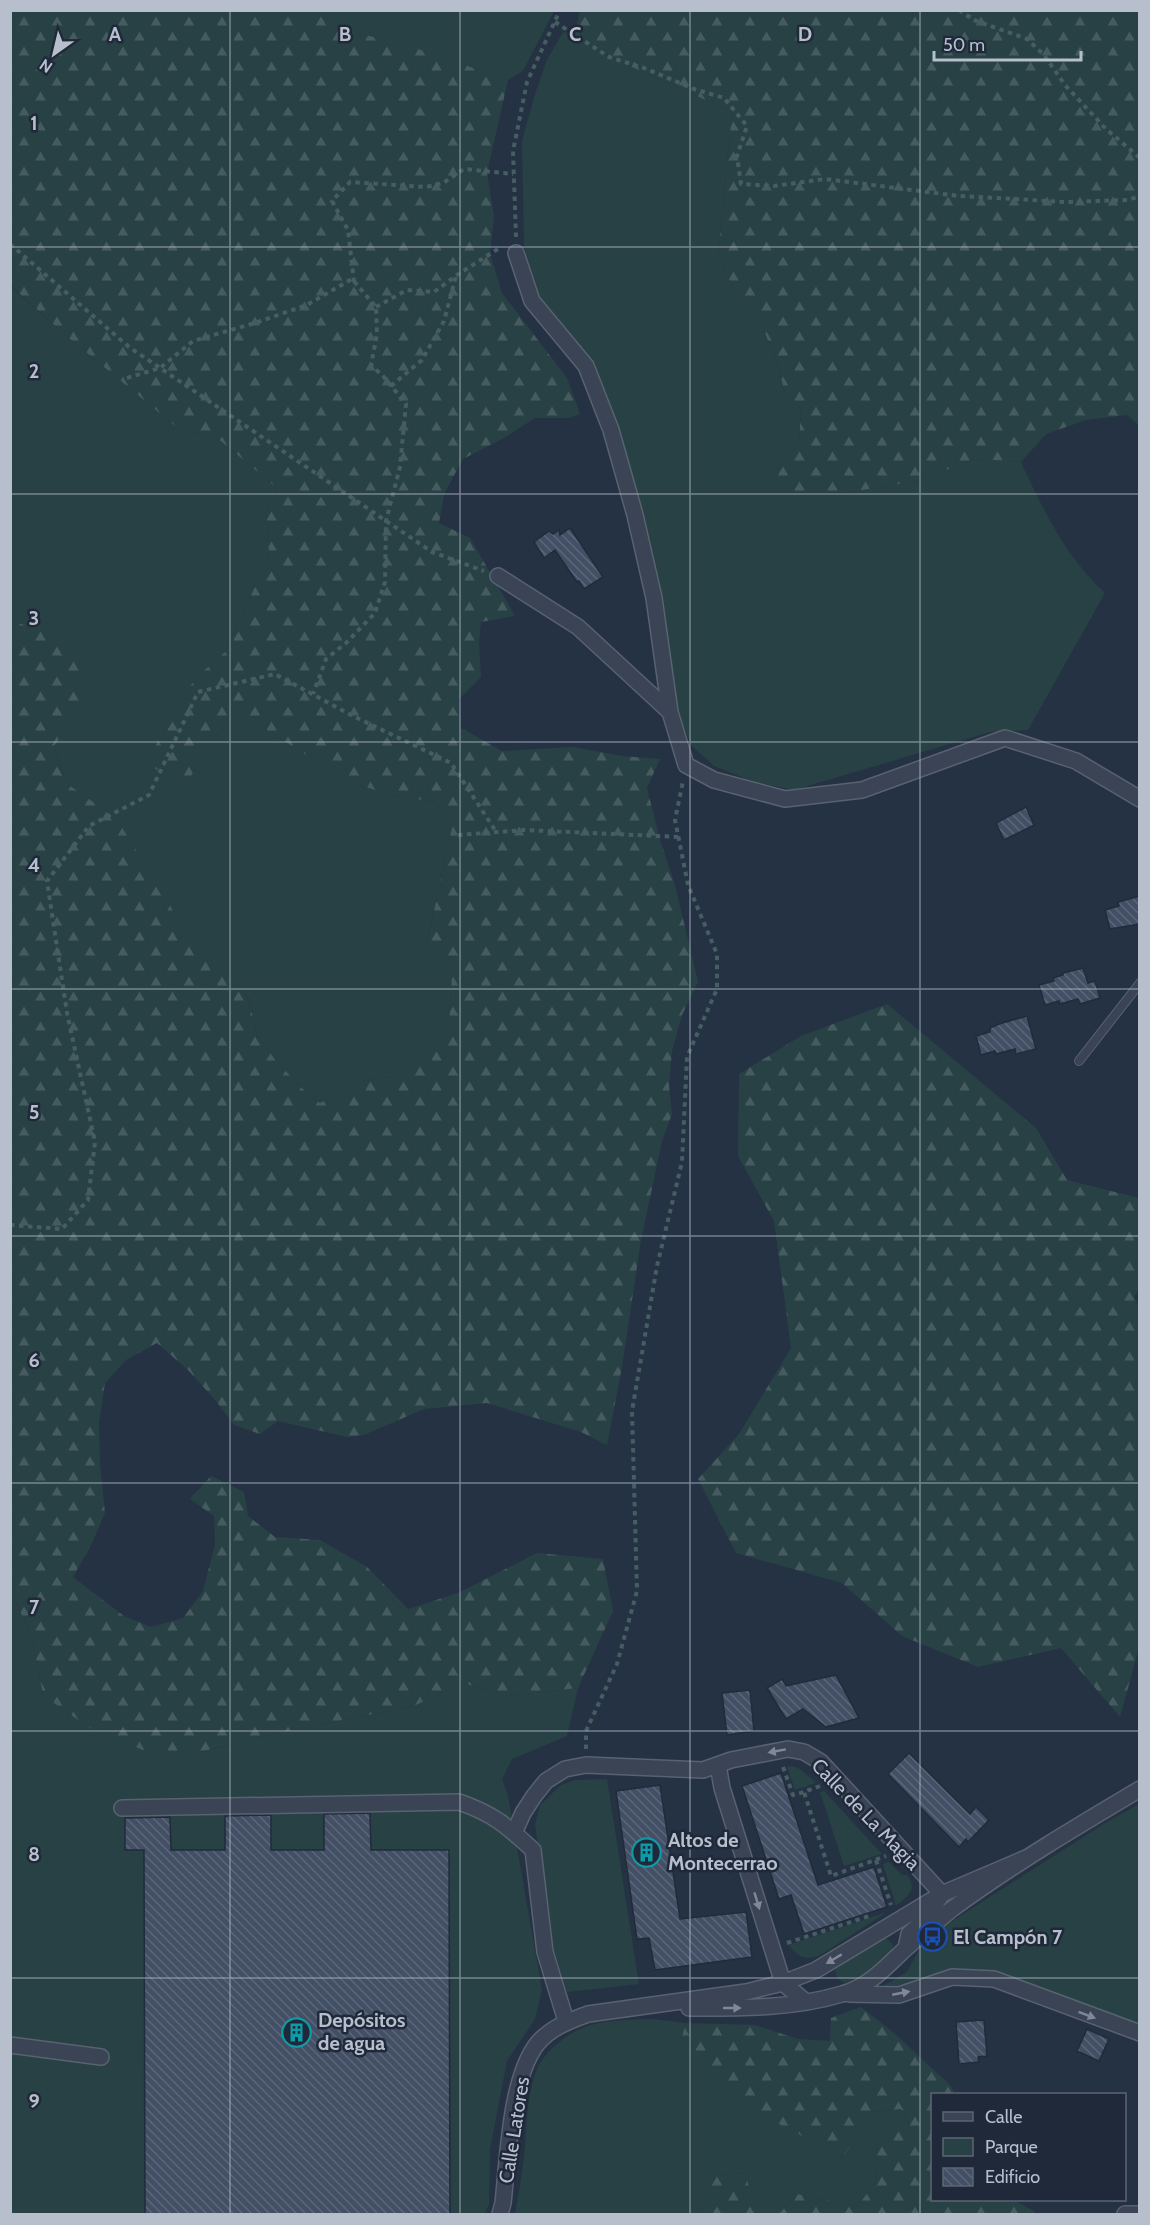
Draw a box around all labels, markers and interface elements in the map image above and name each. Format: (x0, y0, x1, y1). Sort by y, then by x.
text: A (109, 22, 122, 46)
text: B (339, 22, 351, 46)
text: C (569, 22, 581, 46)
text: D (798, 22, 812, 46)
north arrow (24, 24, 84, 84)
scale bar (934, 24, 1081, 62)
text: 50 m (943, 34, 985, 56)
text: N (36, 55, 56, 77)
text: 1 (30, 111, 38, 135)
text: 2 (29, 359, 39, 383)
text: 3 (29, 606, 39, 630)
text: 4 (28, 853, 40, 877)
text: 5 (29, 1100, 39, 1124)
text: 6 (28, 1348, 40, 1372)
text: 7 (29, 1595, 40, 1619)
one-way arrow (767, 1747, 786, 1756)
street label: Calle de La Magia (807, 1753, 926, 1875)
place label: Altos de Montecerrao (668, 1828, 778, 1875)
building icon: Altos de Montecerrao (631, 1836, 663, 1868)
text: 8 (28, 1842, 40, 1866)
one-way arrow (753, 1893, 762, 1911)
bus stop icon: El Campón 7 (916, 1921, 948, 1953)
place label: El Campón 7 (953, 1925, 1063, 1949)
one-way arrow (826, 1954, 842, 1965)
one-way arrow (892, 1988, 911, 1997)
one-way arrow (723, 2003, 742, 2013)
place label: Depósitos de agua (318, 2008, 405, 2055)
one-way arrow (1078, 2010, 1096, 2020)
building icon: Depósitos de agua (281, 2016, 313, 2048)
street label: Calle Latores (494, 2075, 534, 2185)
text: 9 (28, 2089, 40, 2113)
legend (931, 2093, 1126, 2201)
text: Calle (985, 2106, 1022, 2128)
text: Parque (985, 2136, 1038, 2158)
text: Edificio (985, 2166, 1040, 2188)

